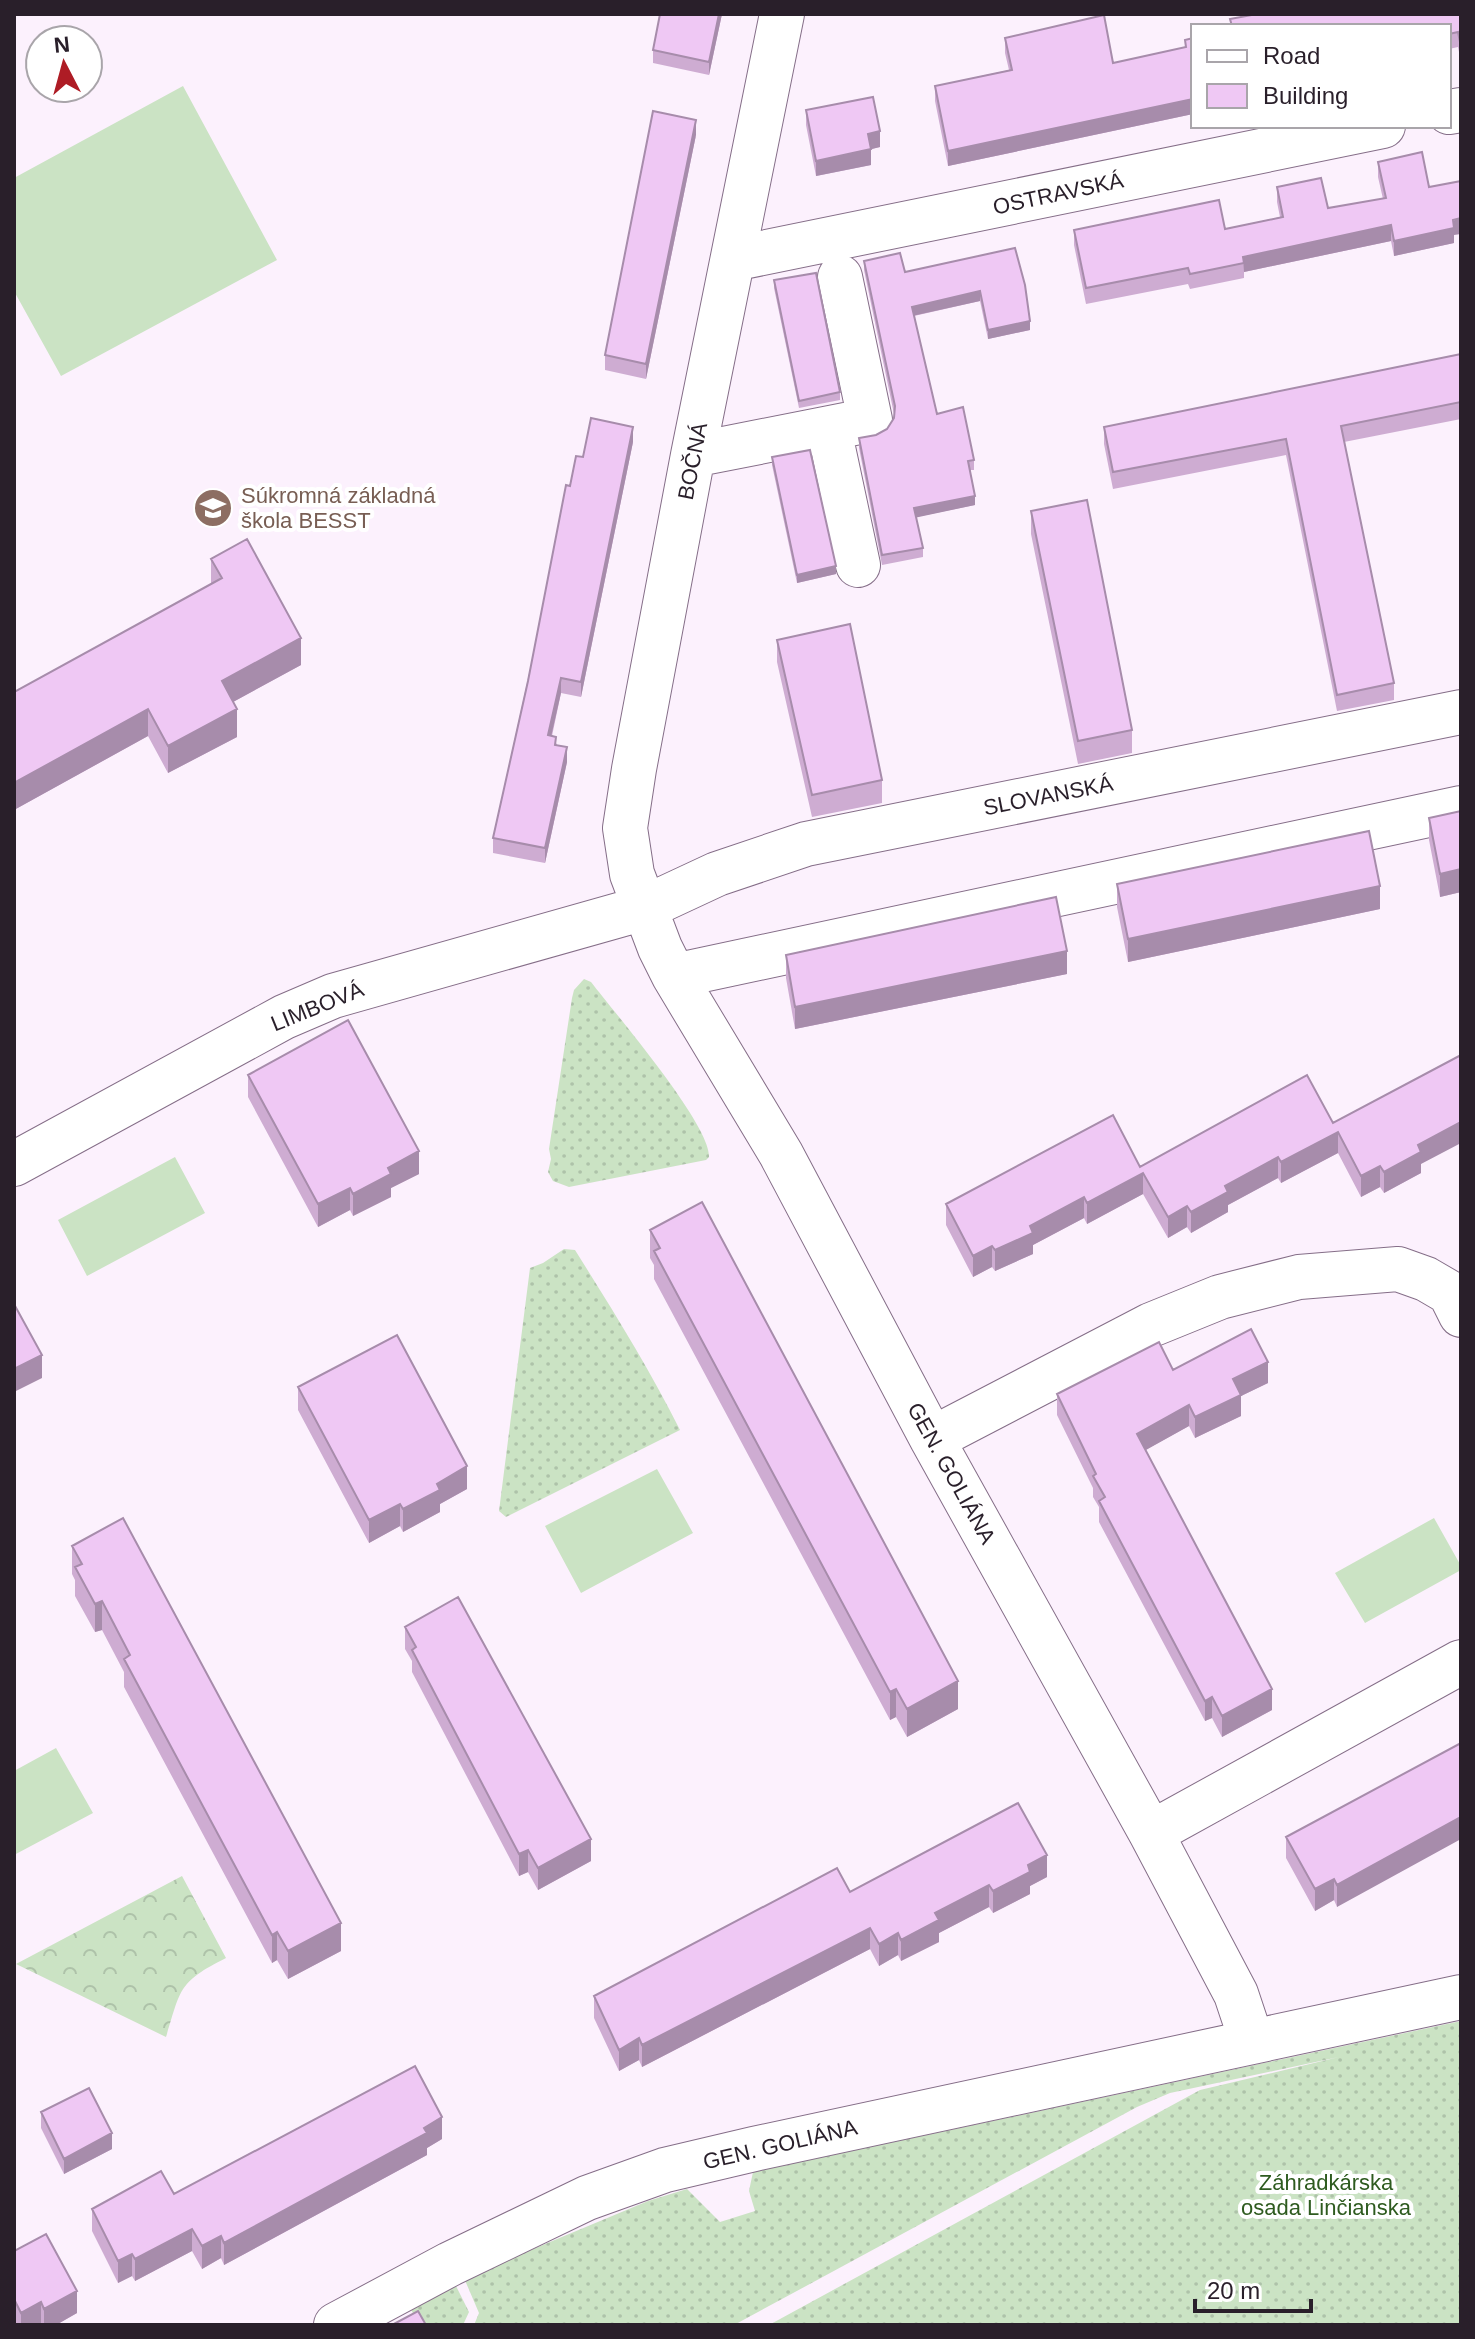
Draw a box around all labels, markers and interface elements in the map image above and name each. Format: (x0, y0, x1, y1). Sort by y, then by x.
north arrow (24, 24, 104, 104)
legend (1191, 24, 1451, 128)
text: N (53, 31, 71, 58)
text: Road (1263, 42, 1320, 69)
text: Building (1263, 82, 1348, 109)
street label: OSTRAVSKÁ (991, 167, 1126, 220)
street label: BOČNÁ (673, 420, 712, 502)
place label: Súkromná základná škola BESST (241, 483, 436, 533)
school or university icon: Súkromná základná škola BESST (192, 487, 234, 529)
street label: SLOVANSKÁ (981, 771, 1115, 820)
street label: LIMBOVÁ (267, 976, 368, 1036)
street label: GEN. GOLIÁNA (902, 1398, 1001, 1549)
street label: GEN. GOLIÁNA (700, 2114, 860, 2174)
park label: Záhradkárska osada Linčianska (1241, 2170, 1412, 2220)
scale bar (1195, 2263, 1311, 2313)
text: 20 m (1207, 2277, 1260, 2304)

